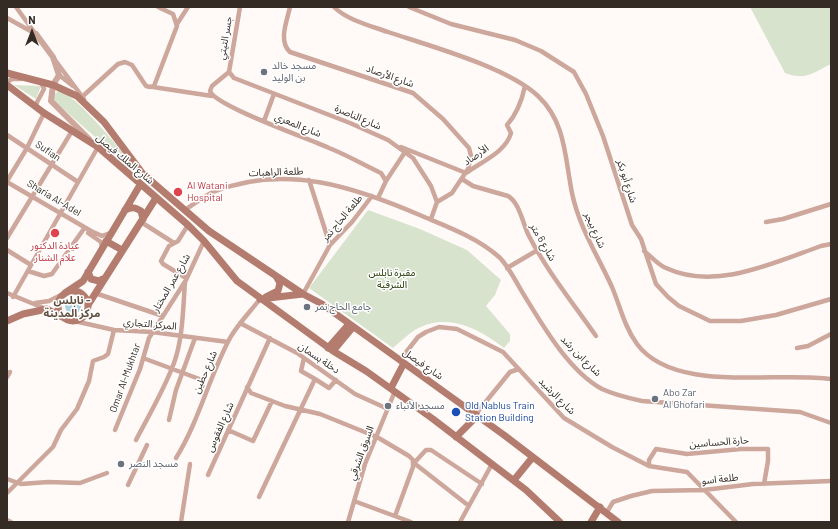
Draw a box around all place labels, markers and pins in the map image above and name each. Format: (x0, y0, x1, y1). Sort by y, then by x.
place label: مسجد خالد بن الوليد (272, 60, 316, 84)
marker: مسجد خالد بن الوليد (259, 67, 269, 77)
place label: Al Watani Hospital (187, 180, 227, 204)
marker: Al Watani Hospital (172, 186, 184, 198)
marker: عيادة الدكتور علام الشنار (49, 227, 61, 239)
place label: عيادة الدكتور علام الشنار (30, 240, 80, 264)
place label: جامع الحاج نمر (315, 301, 371, 313)
marker: جامع الحاج نمر (302, 302, 312, 312)
place label: Abo Zar Al Ghofari (663, 387, 705, 410)
marker: Abo Zar Al Ghofari (650, 394, 660, 404)
place label: مسجد الأنباء (396, 400, 445, 412)
place label: Old Nablus Train Station Building (465, 400, 535, 424)
marker: مسجد الأنباء (383, 401, 393, 411)
marker: Old Nablus Train Station Building (450, 406, 462, 418)
place label: مسجد النصر (129, 458, 178, 470)
marker: مسجد النصر (116, 459, 126, 469)

